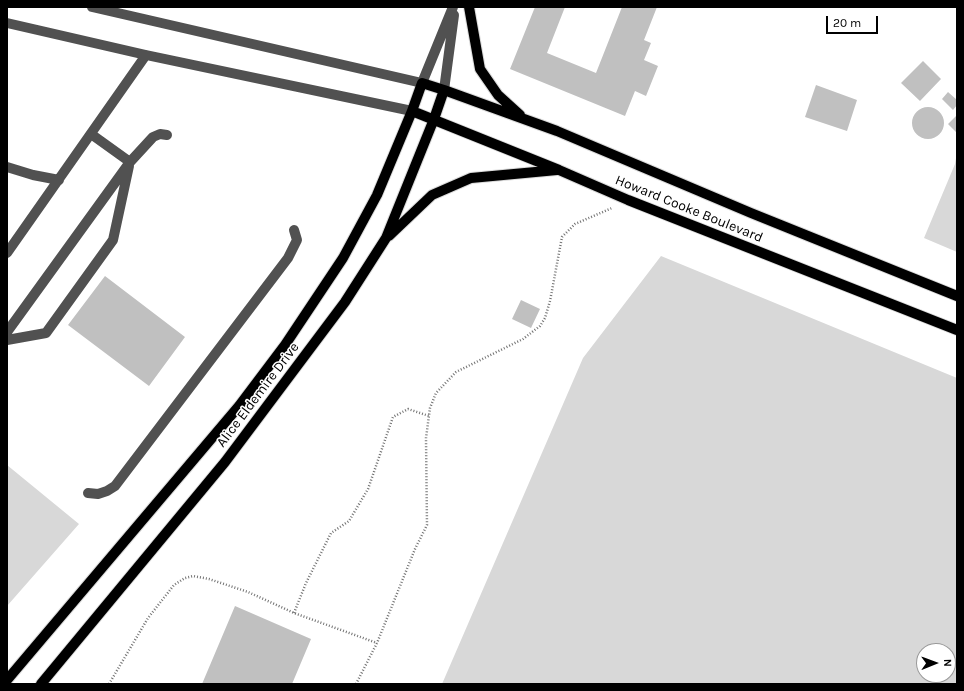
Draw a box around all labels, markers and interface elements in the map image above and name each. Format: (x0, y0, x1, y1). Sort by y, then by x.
scale bar (828, 8, 880, 34)
text: 20 m (833, 16, 861, 30)
street label: Howard Cooke Boulevard (613, 172, 765, 246)
street label: Alice Eldemire Drive (213, 339, 303, 451)
north arrow (916, 643, 956, 683)
text: N (941, 659, 954, 667)

